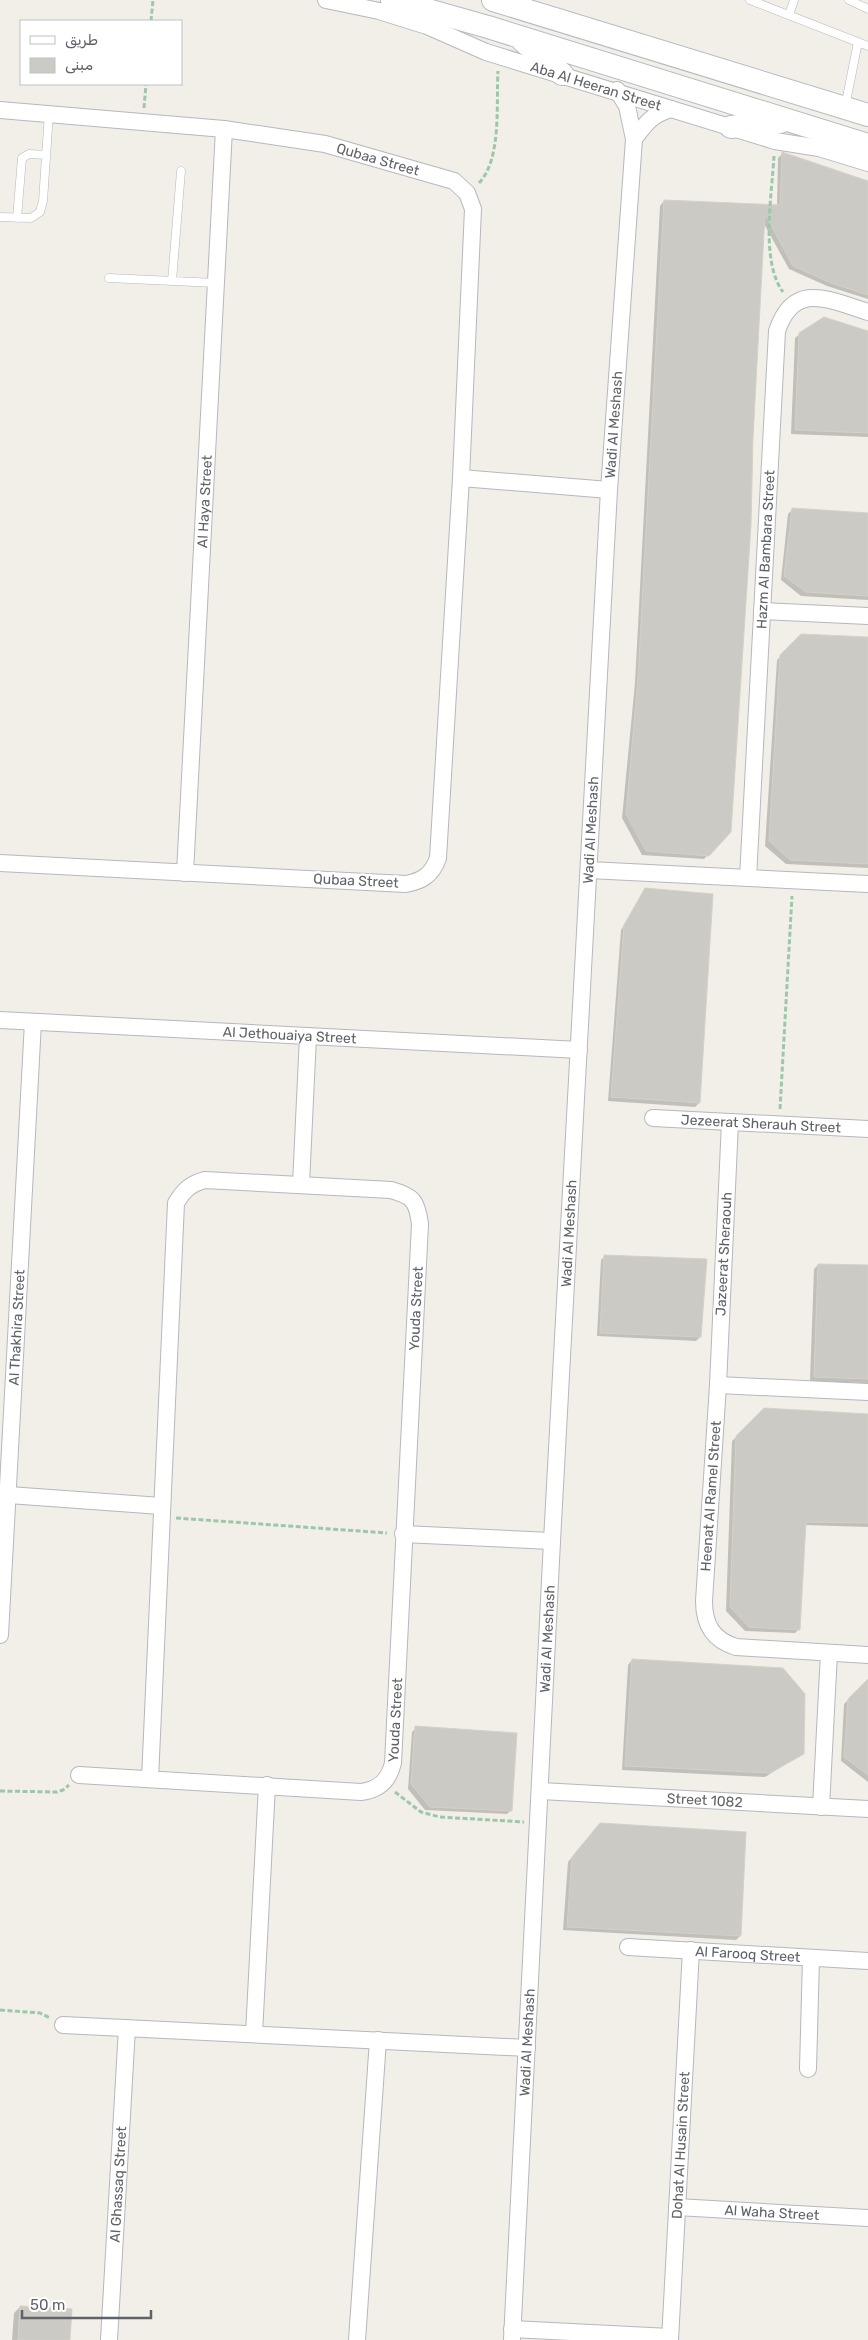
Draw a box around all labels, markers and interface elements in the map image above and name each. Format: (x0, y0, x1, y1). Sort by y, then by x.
legend (20, 20, 182, 85)
text: طريق (65, 31, 98, 49)
text: مبنى (65, 56, 93, 74)
street label: Aba Al Heeran Street (529, 58, 664, 114)
street label: Qubaa Street (334, 139, 422, 179)
street label: Wadi Al Meshash (601, 370, 626, 479)
street label: Al Haya Street (194, 454, 215, 548)
street label: Hazm Al Bambara Street (753, 469, 778, 629)
street label: Wadi Al Meshash (579, 776, 602, 884)
street label: Qubaa Street (313, 870, 400, 892)
street label: Al Jethouaiya Street (222, 1023, 357, 1047)
street label: Jezeerat Sherauh Street (680, 1111, 842, 1136)
street label: Wadi Al Meshash (557, 1179, 580, 1288)
street label: Jazeerat Sheraouh (712, 1192, 736, 1316)
street label: Youda Street (405, 1265, 426, 1351)
street label: Al Thakhira Street (5, 1269, 28, 1386)
street label: Heenat Al Ramel Street (697, 1420, 725, 1572)
street label: Wadi Al Meshash (536, 1585, 558, 1693)
street label: Youda Street (385, 1677, 406, 1763)
street label: Street 1082 (666, 1789, 743, 1811)
street label: Al Farooq Street (695, 1942, 801, 1966)
street label: Wadi Al Meshash (516, 1988, 538, 2097)
street label: Dohat Al Husain Street (668, 2071, 693, 2220)
street label: Al Ghassaq Street (106, 2125, 130, 2243)
street label: Al Waha Street (724, 2201, 820, 2224)
scale bar (22, 2288, 151, 2320)
text: 50 m (30, 2296, 65, 2314)

